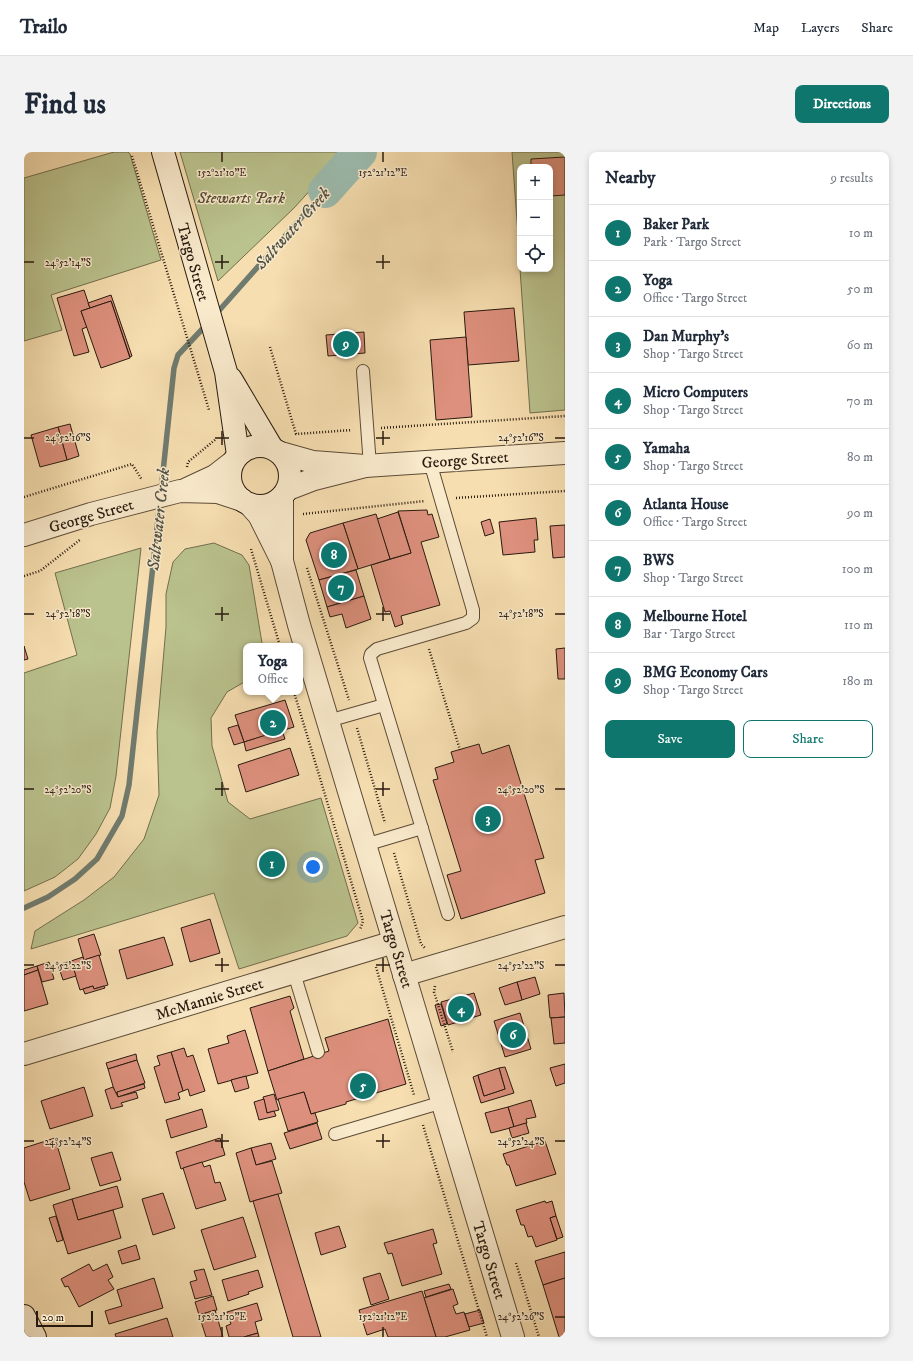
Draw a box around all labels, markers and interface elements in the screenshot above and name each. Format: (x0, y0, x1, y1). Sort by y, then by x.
text: Trailo (20, 16, 67, 39)
text: Map (753, 19, 779, 37)
text: Layers (801, 19, 839, 37)
text: Share (861, 19, 893, 37)
button: Directions (795, 85, 889, 123)
text: Find us (24, 87, 106, 122)
map controls (517, 164, 553, 272)
button: + (517, 164, 553, 200)
text: 152°21'10"E (198, 167, 246, 179)
text: 152°21'12"E (359, 167, 407, 179)
text: Nearby (605, 167, 655, 189)
text: 9 results (831, 170, 873, 186)
water label: Saltwater Creek (249, 182, 336, 275)
park label: Stewarts Park (196, 188, 285, 208)
button: − (517, 200, 553, 236)
text: Baker Park (643, 215, 709, 234)
street label: Targo Street (172, 221, 214, 304)
text: 1 (616, 225, 620, 241)
text: 10 m (849, 225, 873, 241)
text: Park · Targo Street (643, 234, 741, 250)
button: locate (517, 236, 553, 272)
text: 24°52'14"S (45, 257, 91, 269)
text: Yoga (643, 271, 672, 290)
text: 2 (615, 281, 621, 297)
text: 50 m (847, 281, 873, 297)
text: Office · Targo Street (643, 290, 747, 306)
text: Dan Murphy's (643, 327, 729, 346)
pin: 9 (333, 329, 359, 359)
text: 3 (616, 337, 620, 353)
text: 60 m (847, 337, 873, 353)
text: Shop · Targo Street (643, 346, 743, 362)
text: Micro Computers (643, 383, 748, 402)
text: 4 (614, 393, 622, 409)
text: 70 m (847, 393, 873, 409)
text: Shop · Targo Street (643, 402, 743, 418)
text: 24°52'16"S (45, 432, 91, 444)
text: 24°52'16"S (498, 432, 544, 444)
text: Yamaha (643, 439, 690, 458)
street label: George Street (421, 447, 509, 473)
text: 5 (615, 449, 621, 465)
text: 80 m (847, 449, 873, 465)
text: Shop · Targo Street (643, 458, 743, 474)
water label: Saltwater Creek (143, 466, 175, 572)
street label: George Street (47, 494, 136, 538)
text: Atlanta House (643, 495, 729, 514)
text: 6 (615, 505, 621, 521)
text: 90 m (847, 505, 873, 521)
text: Office · Targo Street (643, 514, 747, 530)
pin: 8 (321, 540, 347, 570)
text: BWS (643, 551, 674, 570)
text: 7 (615, 561, 621, 577)
text: 100 m (842, 561, 873, 577)
text: Shop · Targo Street (643, 570, 743, 586)
pin: 7 (328, 573, 354, 603)
text: Melbourne Hotel (643, 607, 747, 626)
text: 24°52'18"S (45, 608, 91, 620)
text: 24°52'18"S (498, 608, 544, 620)
text: 8 (615, 617, 621, 633)
text: 110 m (844, 617, 873, 633)
text: Bar · Targo Street (643, 626, 736, 642)
popup (243, 643, 303, 695)
text: Yoga (258, 652, 287, 671)
text: BMG Economy Cars (643, 663, 768, 682)
text: Office (258, 671, 288, 687)
text: 9 (615, 673, 621, 689)
text: 180 m (842, 673, 873, 689)
text: Shop · Targo Street (643, 682, 743, 698)
pin: 2 (260, 708, 286, 738)
button: Save (605, 720, 735, 758)
button: Share (743, 720, 873, 758)
text: 24°52'20"S (45, 784, 91, 796)
text: 24°52'20"S (498, 784, 544, 796)
pin: 3 (475, 804, 501, 834)
pin: 1 (259, 849, 285, 879)
your location (303, 857, 323, 877)
street label: Targo Street (375, 908, 417, 991)
text: 24°52'22"S (45, 960, 91, 972)
text: 24°52'22"S (498, 960, 544, 972)
street label: McMannie Street (153, 973, 266, 1025)
pin: 4 (448, 994, 474, 1024)
pin: 6 (500, 1020, 526, 1050)
pin: 5 (350, 1071, 376, 1101)
text: 24°52'24"S (44, 1136, 92, 1148)
text: 24°52'24"S (497, 1136, 545, 1148)
street label: Targo Street (468, 1219, 510, 1302)
scale bar (36, 1309, 93, 1328)
text: 20 m (42, 1311, 64, 1325)
text: 152°21'10"E (198, 1311, 246, 1323)
text: 152°21'12"E (359, 1311, 407, 1323)
text: 24°52'26"S (498, 1311, 544, 1323)

